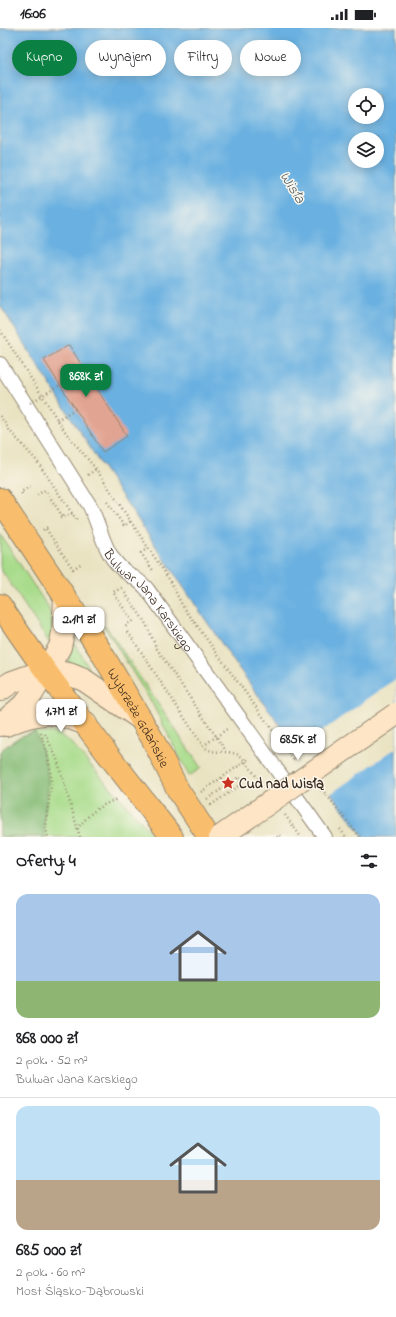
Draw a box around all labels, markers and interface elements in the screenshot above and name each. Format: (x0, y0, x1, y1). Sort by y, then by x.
text: 16:06 (20, 3, 46, 25)
chip: Kupno (12, 40, 77, 76)
chip: Wynajem (85, 40, 166, 76)
chip: Filtry (174, 40, 232, 76)
chip: Nowe (240, 40, 301, 76)
map controls (348, 88, 384, 168)
button: locate (348, 88, 384, 124)
button: layers (348, 132, 384, 168)
water label: Wisła (274, 167, 311, 209)
pin: 868K zł (49, 364, 123, 398)
text: 868K zł (69, 367, 103, 386)
street label: Bulwar Jana Karskiego (97, 545, 198, 657)
pin: 2.1M zł (42, 607, 116, 641)
text: 2.1M zł (63, 610, 95, 629)
street label: Wybrzeże Gdańskie (101, 665, 174, 772)
pin: 1.7M zł (24, 699, 98, 733)
text: 1.7M zł (45, 702, 77, 721)
pin: 685K zł (261, 727, 335, 761)
text: 685K zł (280, 730, 316, 749)
place label: Cud nad Wisłą (239, 774, 324, 795)
place icon: Cud nad Wisłą (220, 775, 236, 791)
text: Oferty: 4 (16, 849, 76, 874)
icon: filters (358, 850, 380, 872)
icon: home (162, 920, 234, 992)
text: 868 000 zł (16, 1026, 78, 1051)
text: 2 pok. · 52 m² (16, 1051, 88, 1070)
text: Bulwar Jana Karskiego (16, 1070, 138, 1089)
icon: home (162, 1132, 234, 1204)
text: 685 000 zł (16, 1238, 81, 1263)
text: 2 pok. · 60 m² (16, 1263, 85, 1282)
text: Most Śląsko-Dąbrowski (16, 1282, 144, 1301)

